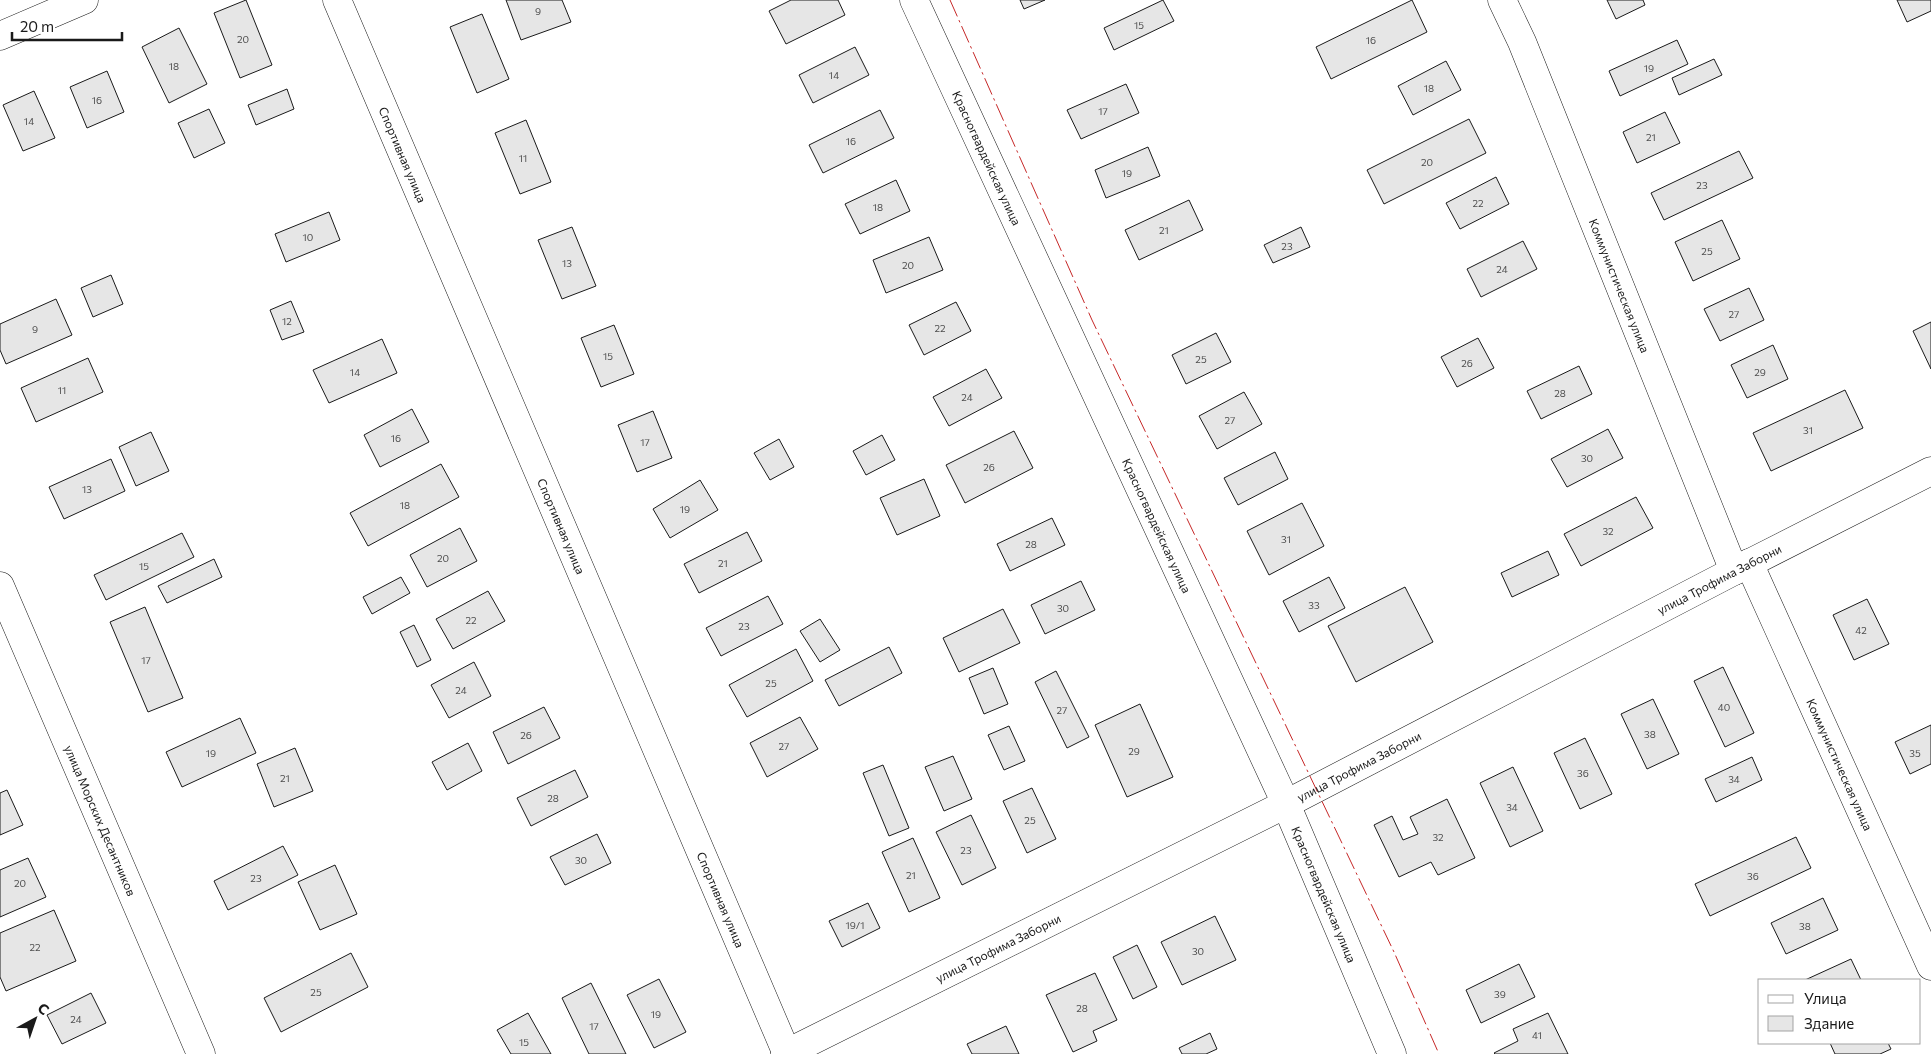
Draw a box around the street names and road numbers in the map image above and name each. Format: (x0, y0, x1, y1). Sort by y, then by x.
street label: Красногвардейская улица (950, 88, 1024, 227)
street label: Спортивная улица (376, 105, 430, 204)
street label: Коммунистическая улица (1587, 217, 1653, 355)
street label: Красногвардейская улица (1120, 456, 1194, 595)
street label: Спортивная улица (535, 476, 588, 576)
street label: улица Трофима Заборни (1655, 541, 1784, 617)
street label: Коммунистическая улица (1804, 696, 1876, 832)
street label: улица Трофима Заборни (1294, 728, 1423, 804)
street label: улица Морских Десантников (62, 743, 139, 898)
street label: Красногвардейская улица (1289, 824, 1359, 964)
street label: Спортивная улица (694, 849, 748, 949)
street label: улица Трофима Заборни (933, 911, 1063, 985)

